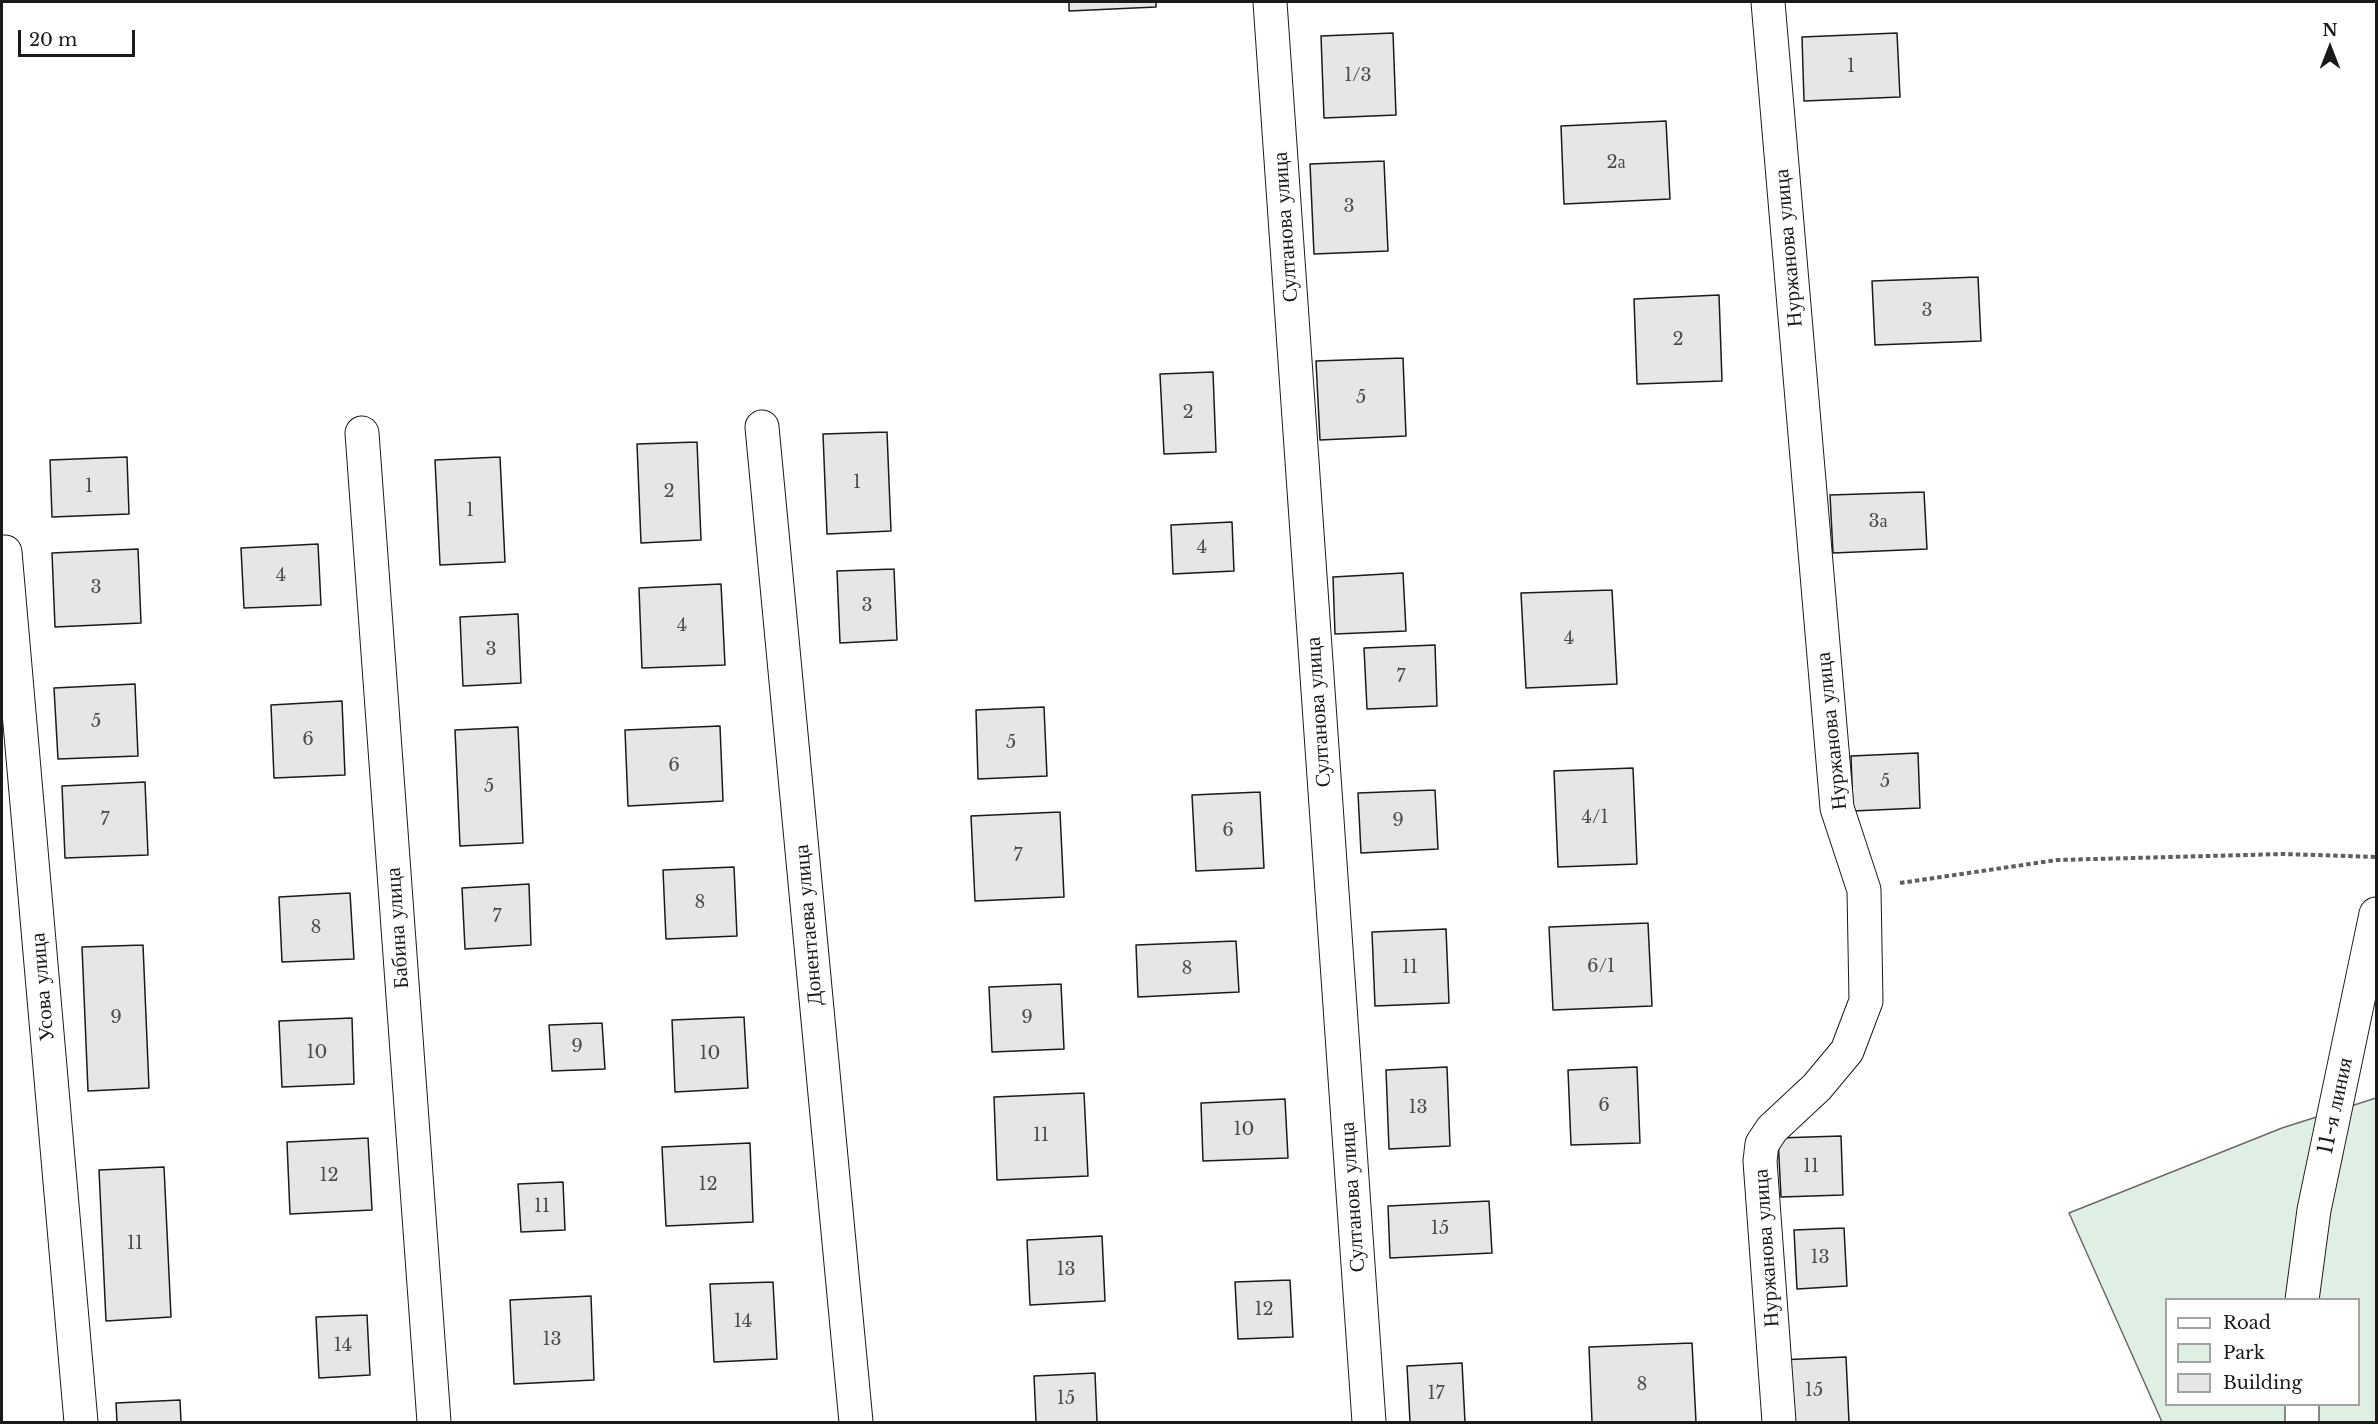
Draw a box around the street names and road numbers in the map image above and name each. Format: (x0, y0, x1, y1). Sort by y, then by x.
street label: Султанова улица (1268, 151, 1304, 303)
street label: Нуржанова улица (1770, 168, 1808, 328)
street label: Султанова улица (1301, 636, 1337, 788)
street label: Нуржанова улица (1811, 651, 1853, 811)
street label: Донентаева улица (789, 843, 829, 1007)
street label: Бабина улица (381, 866, 415, 990)
street label: Усова улица (26, 932, 60, 1042)
street label: 11-я линия (2313, 1055, 2359, 1157)
street label: Султанова улица (1335, 1121, 1371, 1273)
street label: Нуржанова улица (1749, 1168, 1785, 1328)

